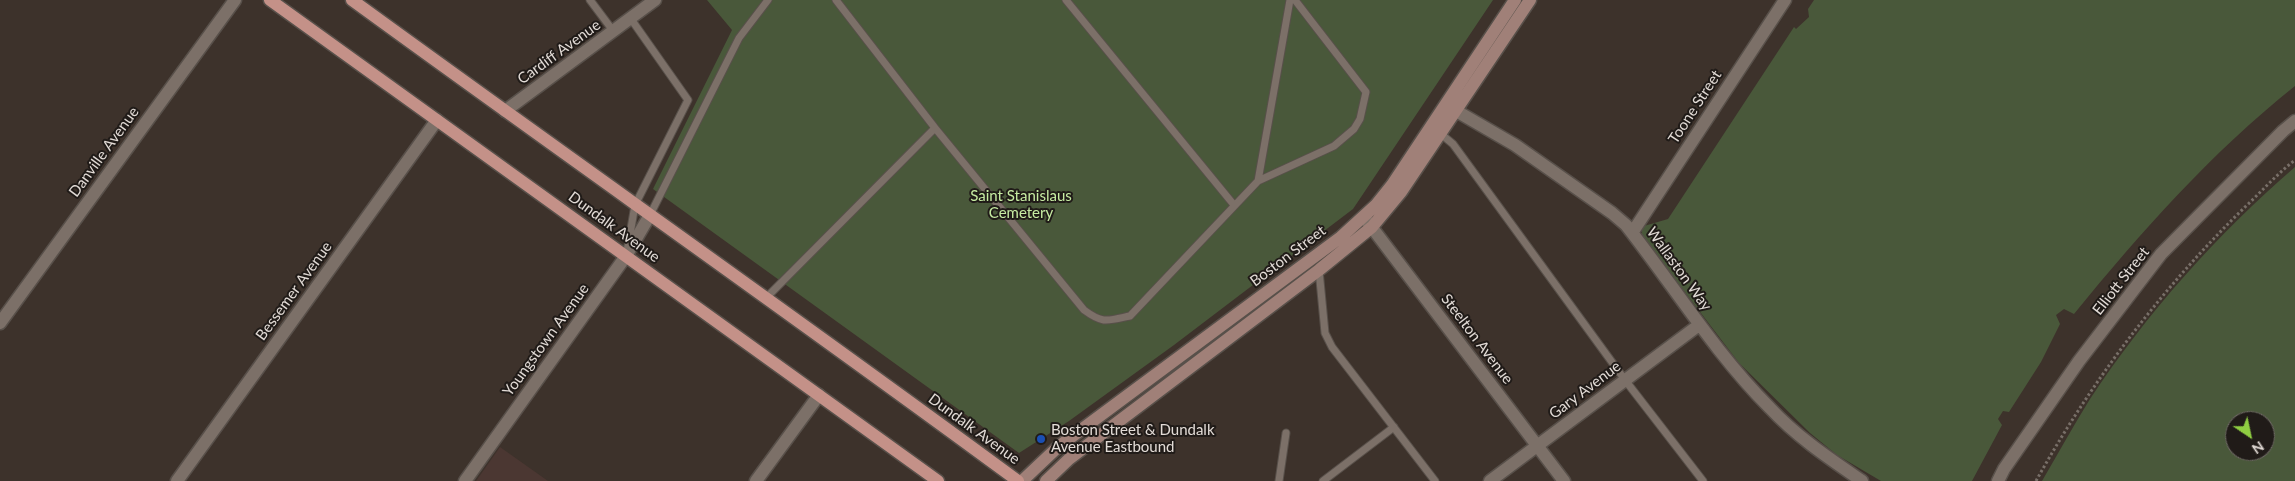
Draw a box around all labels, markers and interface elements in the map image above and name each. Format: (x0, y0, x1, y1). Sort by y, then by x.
street label: Cardiff Avenue (514, 16, 604, 88)
street label: Toone Street (1665, 67, 1725, 147)
street label: Danville Avenue (65, 104, 143, 200)
park label: Saint Stanislaus Cemetery (970, 187, 1072, 222)
street label: Dundalk Avenue (565, 188, 663, 266)
street label: Boston Street (1247, 222, 1329, 290)
street label: Wallaston Way (1643, 224, 1715, 314)
street label: Bessemer Avenue (252, 238, 336, 344)
street label: Elliott Street (2089, 243, 2153, 319)
street label: Youngstown Avenue (499, 280, 593, 400)
street label: Steelton Avenue (1437, 290, 1517, 388)
street label: Gary Avenue (1546, 357, 1624, 423)
street label: Dundalk Avenue (925, 390, 1023, 468)
north arrow (2225, 411, 2275, 461)
place label: Boston Street & Dundalk Avenue Eastbound (1051, 421, 1215, 456)
marker: Boston Street & Dundalk Avenue Eastbound (1035, 433, 1047, 445)
text: N (2249, 438, 2267, 458)

